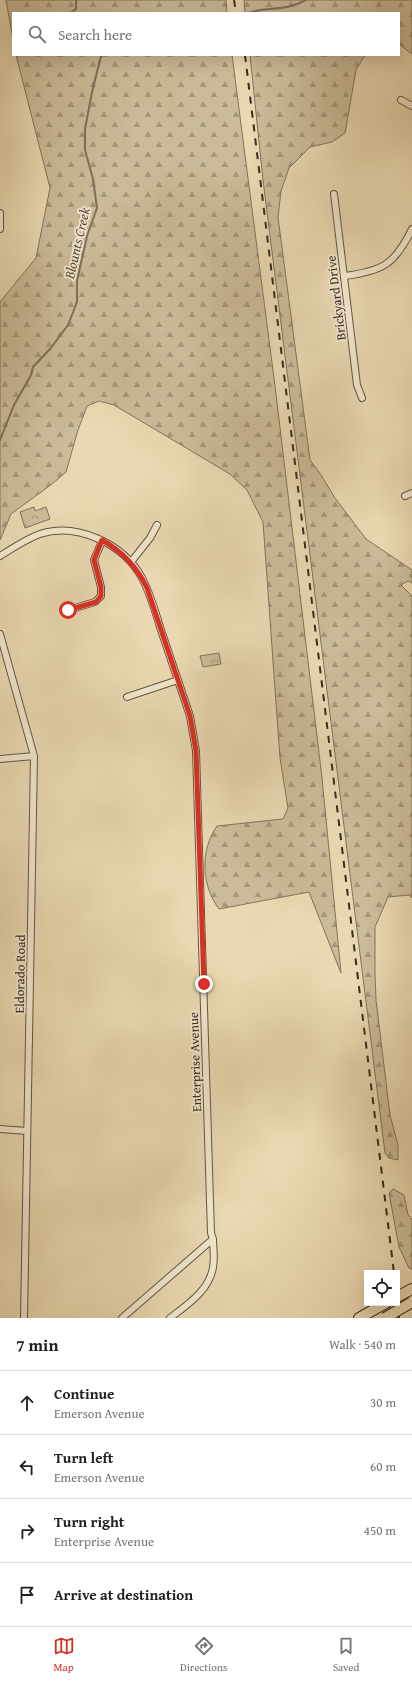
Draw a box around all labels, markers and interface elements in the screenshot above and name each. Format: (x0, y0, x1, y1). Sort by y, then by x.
search box (12, 12, 400, 56)
icon: search (26, 23, 48, 45)
text: Search here (58, 24, 132, 45)
water label: Blounts Creek (59, 205, 95, 282)
street label: Brickyard Drive (321, 255, 351, 341)
route start (59, 601, 77, 619)
street label: Eldorado Road (10, 934, 30, 1014)
route end (195, 975, 213, 993)
street label: Enterprise Avenue (184, 1012, 206, 1112)
map controls (364, 1270, 400, 1306)
button: locate (364, 1270, 400, 1306)
text: 7 min (16, 1332, 58, 1357)
text: Walk · 540 m (329, 1335, 396, 1354)
text: Continue (54, 1383, 115, 1404)
icon: ahead (16, 1392, 38, 1414)
text: 30 m (370, 1393, 396, 1412)
text: Emerson Avenue (54, 1404, 145, 1423)
text: Turn left (54, 1447, 113, 1468)
icon: left (16, 1456, 38, 1478)
text: 60 m (370, 1457, 396, 1476)
text: Emerson Avenue (54, 1468, 145, 1487)
text: Turn right (54, 1511, 125, 1532)
icon: right (16, 1520, 38, 1542)
text: 450 m (364, 1521, 396, 1540)
text: Enterprise Avenue (54, 1532, 154, 1551)
icon: arrive (16, 1584, 38, 1606)
text: Arrive at destination (54, 1584, 193, 1605)
tab: Map (53, 1635, 75, 1675)
tab: Directions (180, 1635, 227, 1675)
tab: Saved (333, 1635, 359, 1675)

